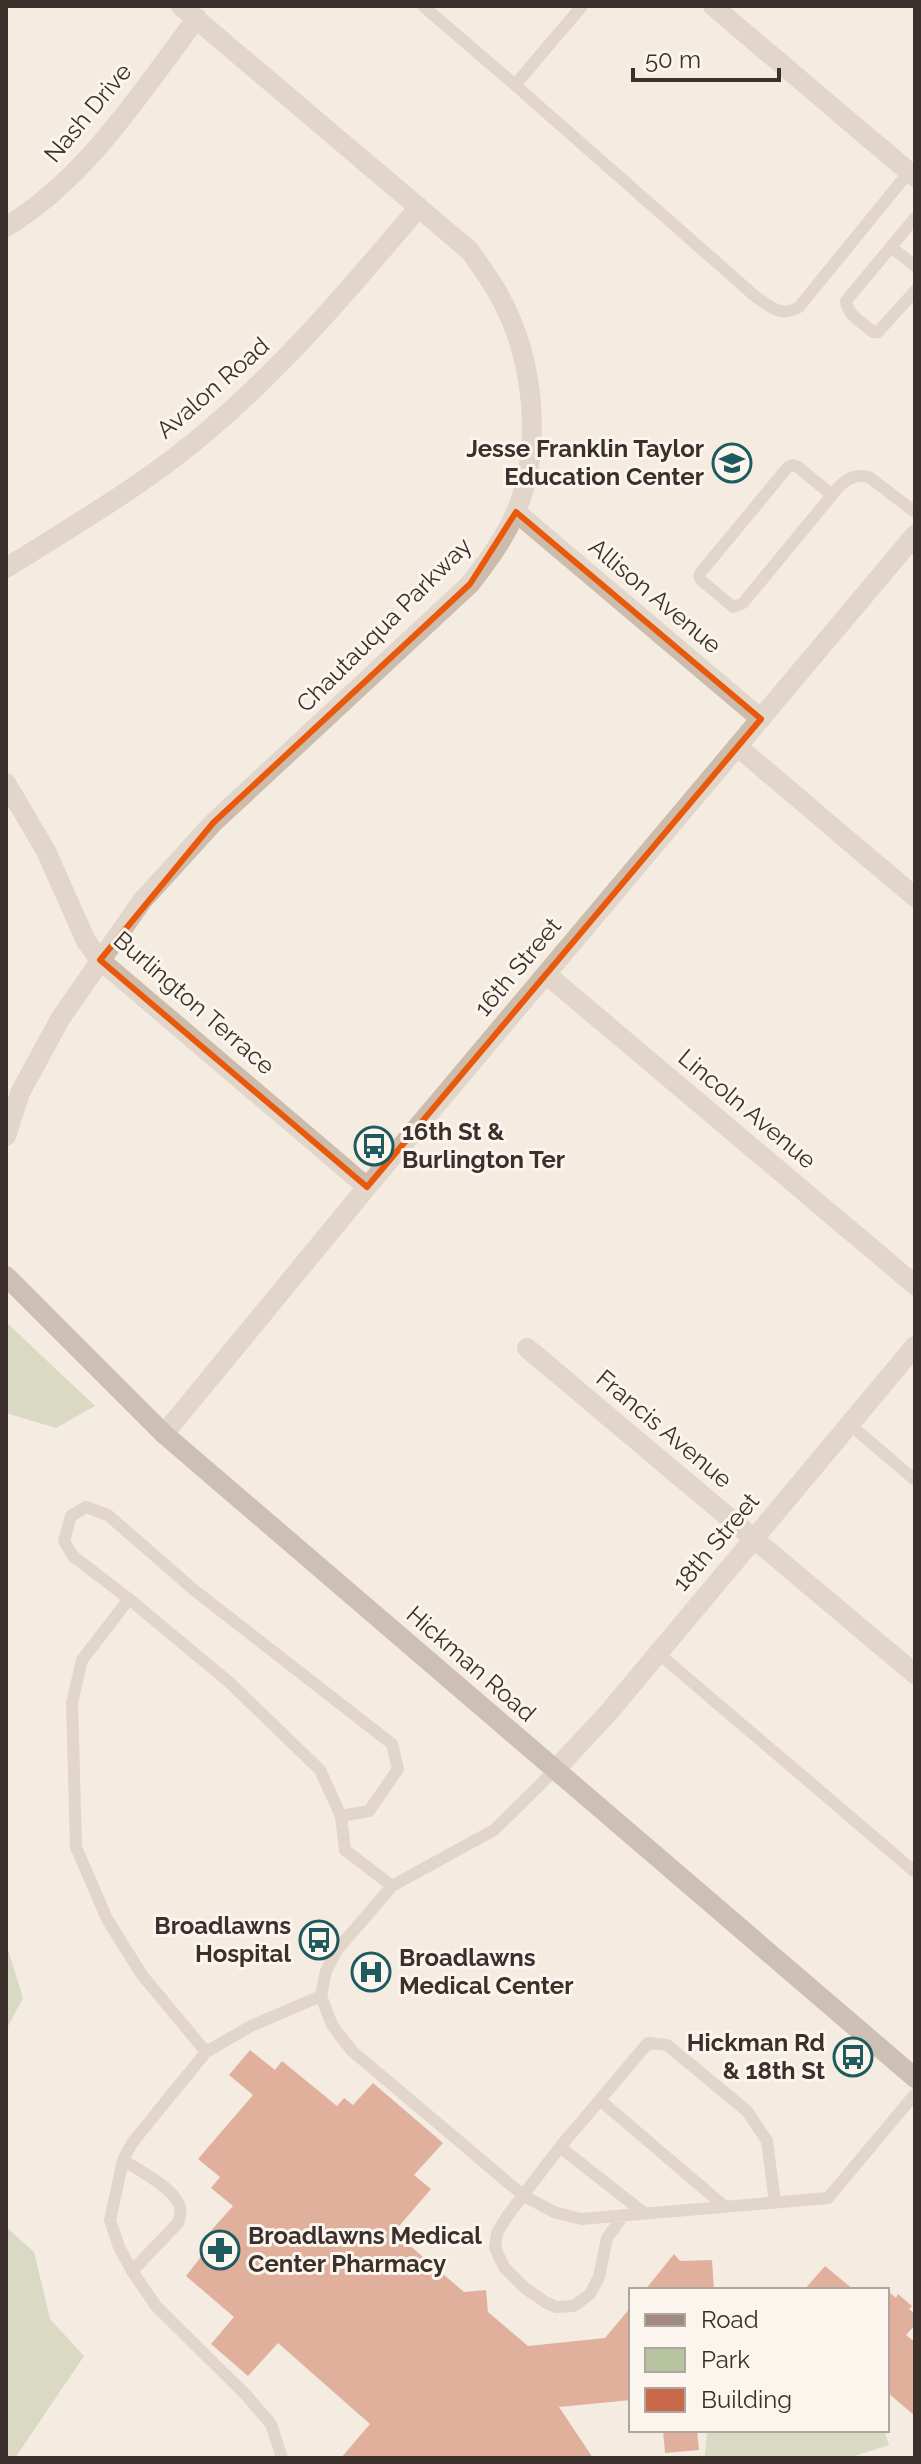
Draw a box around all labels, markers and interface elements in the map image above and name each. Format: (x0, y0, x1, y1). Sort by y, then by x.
scale bar (633, 32, 779, 82)
text: 50 m (645, 45, 701, 74)
street label: Nash Drive (38, 57, 137, 168)
street label: Avalon Road (151, 331, 275, 444)
place label: Jesse Franklin Taylor Education Center (466, 434, 704, 491)
school or university icon: Jesse Franklin Taylor Education Center (711, 442, 753, 484)
street label: Chautauqua Parkway (290, 531, 477, 718)
street label: Allison Avenue (583, 532, 727, 659)
street label: 16th Street (468, 912, 567, 1022)
street label: Burlington Terrace (108, 925, 281, 1080)
street label: Lincoln Avenue (673, 1043, 822, 1175)
place label: 16th St & Burlington Ter (402, 1117, 565, 1174)
bus stop icon: 16th St & Burlington Ter (353, 1125, 395, 1167)
street label: Francis Avenue (591, 1363, 738, 1494)
street label: 18th Street (666, 1487, 765, 1597)
street label: Hickman Road (401, 1600, 542, 1728)
place label: Broadlawns Hospital (154, 1911, 291, 1968)
bus stop icon: Broadlawns Hospital (298, 1919, 340, 1961)
place label: Broadlawns Medical Center (399, 1943, 574, 2000)
hospital icon: Broadlawns Medical Center (350, 1951, 392, 1993)
place label: Hickman Rd & 18th St (687, 2028, 825, 2085)
bus stop icon: Hickman Rd & 18th St (832, 2036, 874, 2078)
place label: Broadlawns Medical Center Pharmacy (248, 2221, 482, 2278)
pharmacy icon: Broadlawns Medical Center Pharmacy (199, 2229, 241, 2271)
legend (629, 2288, 889, 2432)
text: Road (701, 2305, 759, 2334)
text: Park (701, 2345, 750, 2374)
text: Building (701, 2385, 792, 2414)

